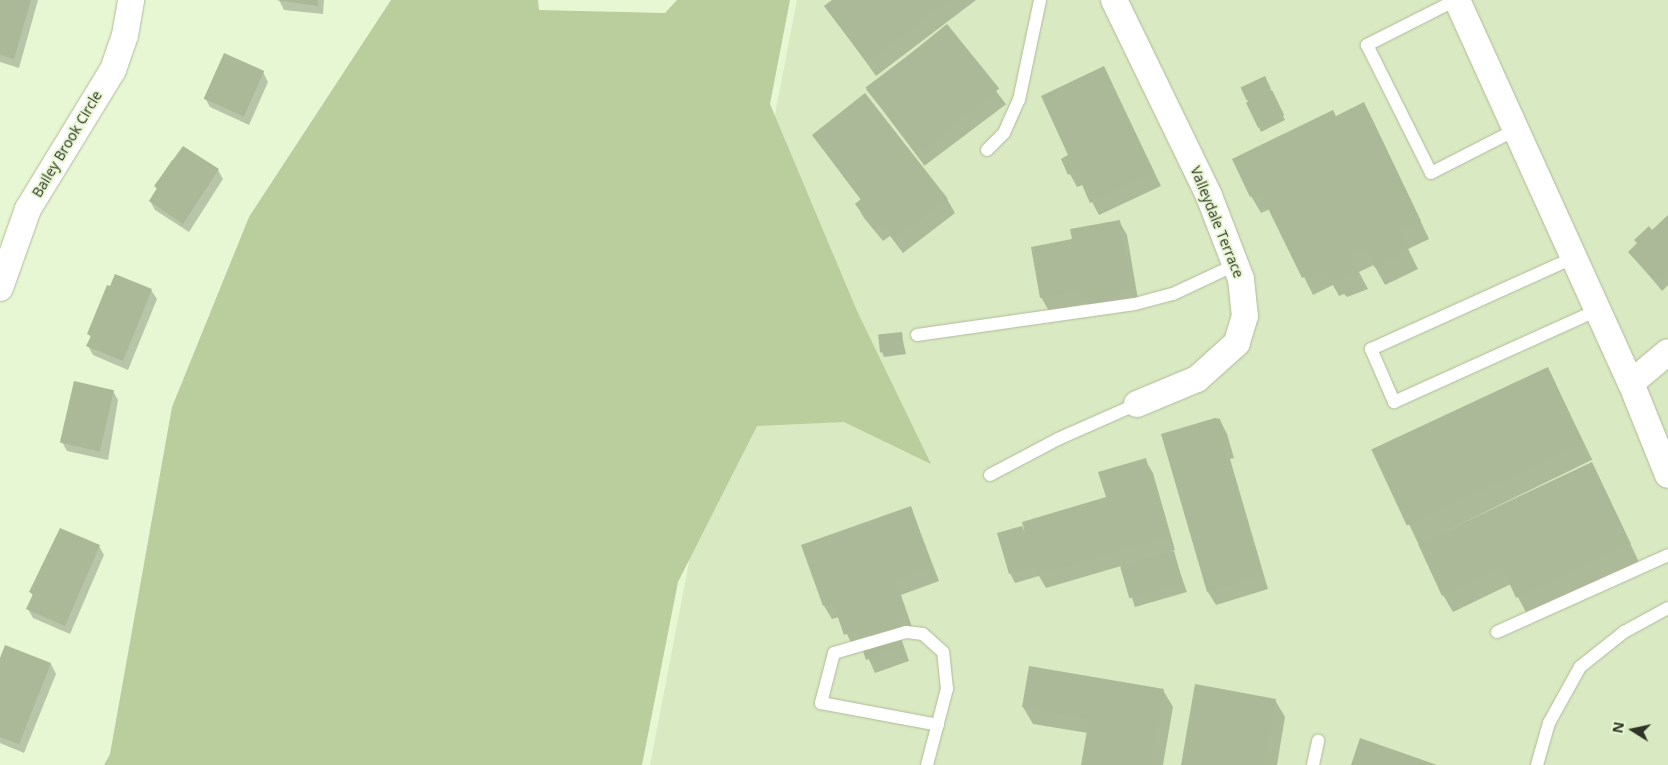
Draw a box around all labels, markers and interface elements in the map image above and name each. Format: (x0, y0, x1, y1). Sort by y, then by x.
street label: Bailey Brook Circle (29, 88, 105, 200)
street label: Valleydale Terrace (1187, 164, 1247, 280)
north arrow (1608, 705, 1658, 755)
text: N (1607, 720, 1628, 735)

